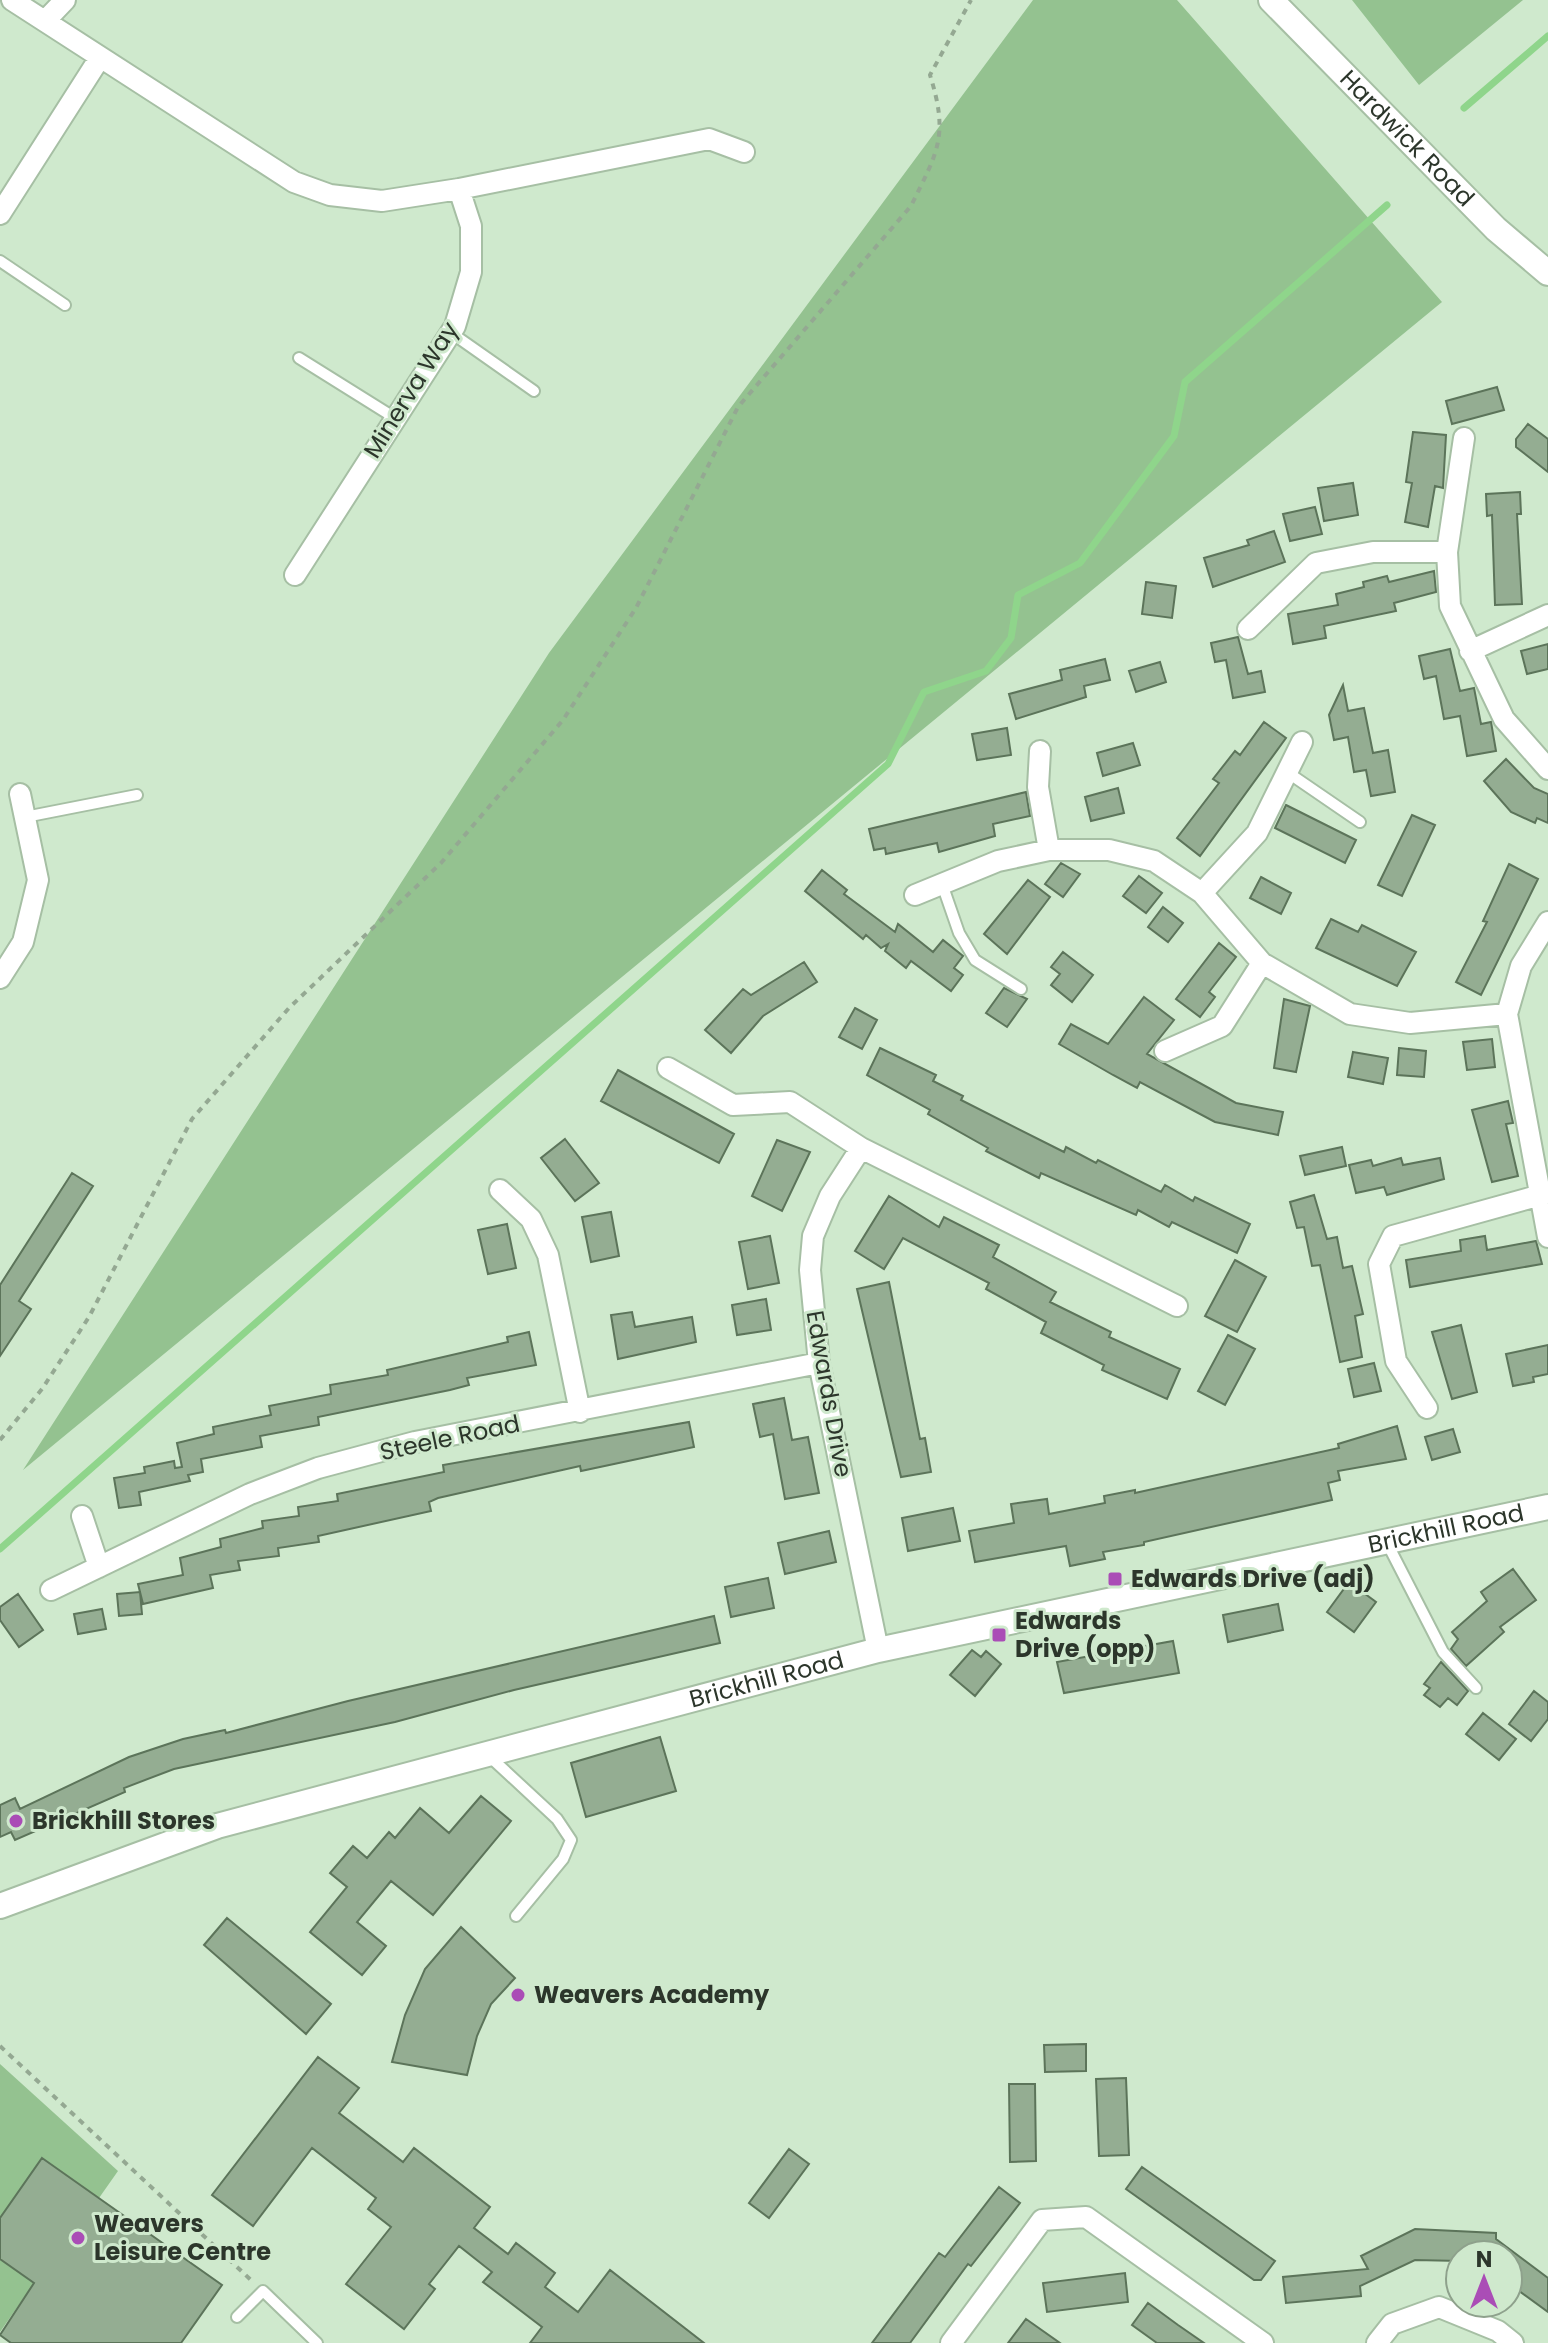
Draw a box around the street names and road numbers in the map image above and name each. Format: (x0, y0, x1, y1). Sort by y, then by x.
street label: Hardwick Road (1333, 62, 1482, 214)
street label: Minerva Way (356, 315, 466, 464)
street label: Edwards Drive (799, 1308, 860, 1480)
street label: Steele Road (377, 1407, 523, 1468)
street label: Brickhill Road (1365, 1496, 1527, 1561)
street label: Brickhill Road (686, 1643, 847, 1716)

